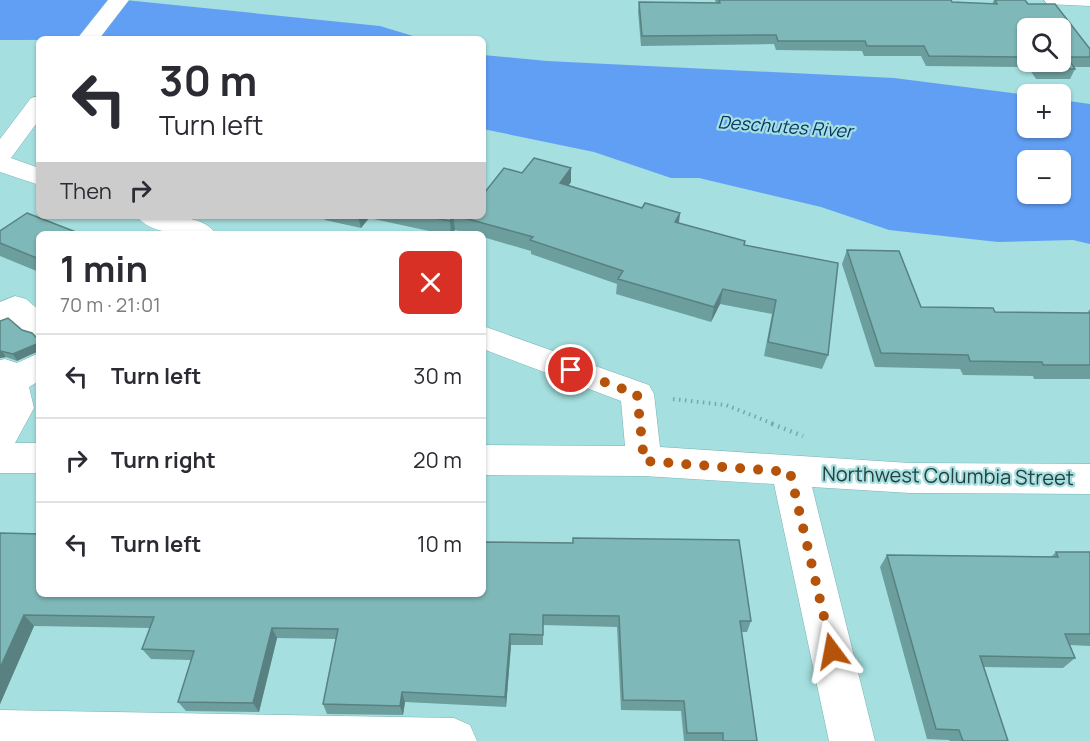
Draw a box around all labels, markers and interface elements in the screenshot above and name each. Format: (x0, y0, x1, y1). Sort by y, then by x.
map controls (1017, 18, 1071, 204)
button: search (1017, 18, 1071, 72)
text: 30 m (159, 51, 257, 109)
icon: left (60, 60, 138, 138)
button: + (1017, 84, 1071, 138)
text: Turn left (159, 106, 263, 143)
water label: Deschutes River (717, 109, 856, 143)
button: − (1017, 150, 1071, 204)
icon: right (124, 174, 157, 207)
text: Then (60, 176, 112, 206)
text: 1 min (60, 244, 148, 293)
button: close (399, 251, 462, 314)
text: 70 m · 21:01 (60, 291, 161, 318)
pin (545, 344, 596, 395)
icon: arrive (554, 353, 587, 386)
icon: left (60, 360, 93, 393)
text: Turn left (111, 361, 201, 391)
text: 30 m (413, 361, 462, 391)
icon: right (60, 444, 93, 477)
text: Turn right (111, 445, 216, 475)
text: 20 m (413, 445, 462, 475)
street label: Northwest Columbia Street (822, 460, 1074, 491)
icon: left (60, 528, 93, 561)
text: Turn left (111, 529, 201, 559)
text: 10 m (417, 529, 462, 559)
position arrow (800, 619, 864, 683)

